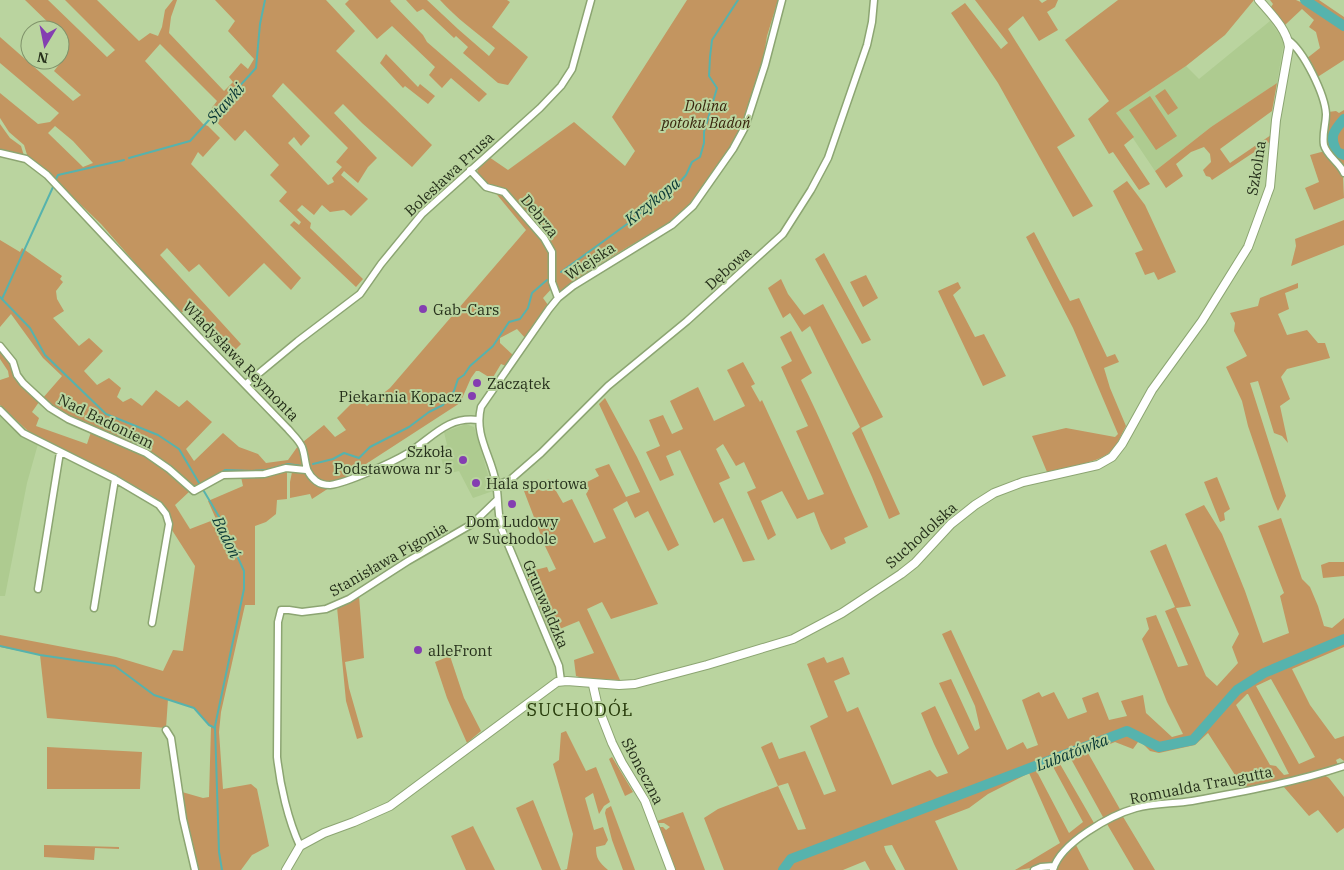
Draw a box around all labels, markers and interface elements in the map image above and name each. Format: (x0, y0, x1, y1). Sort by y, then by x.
north arrow (20, 20, 70, 70)
text: N (36, 48, 50, 68)
water label: Stawki (201, 79, 248, 128)
park label: Dolina potoku Badoń (659, 96, 751, 132)
street label: Bolesława Prusa (400, 128, 498, 220)
street label: Szkolna (1242, 139, 1270, 197)
water label: Krzykopa (619, 172, 684, 230)
street label: Debrza (517, 191, 563, 241)
street label: Wiejska (561, 238, 619, 284)
street label: Dębowa (701, 242, 755, 294)
street label: Władysława Reymonta (179, 297, 303, 425)
place label: Gab-Cars (433, 300, 499, 319)
marker: Gab-Cars (417, 303, 429, 315)
place label: Zaczątek (487, 374, 550, 393)
marker: Zaczątek (471, 377, 483, 389)
place label: Piekarnia Kopacz (339, 387, 462, 406)
street label: Nad Badoniem (55, 389, 157, 453)
marker: Piekarnia Kopacz (466, 390, 478, 402)
place label: Szkoła Podstawowa nr 5 (334, 442, 453, 478)
marker: Szkoła Podstawowa nr 5 (457, 454, 469, 466)
place label: Hala sportowa (486, 474, 587, 493)
marker: Hala sportowa (470, 477, 482, 489)
marker: Dom Ludowy w Suchodole (506, 498, 518, 510)
street label: Suchodolska (881, 498, 961, 572)
water label: Badoń (208, 512, 246, 561)
place label: Dom Ludowy w Suchodole (466, 512, 558, 548)
street label: Stanisława Pigonia (326, 518, 450, 600)
street label: Grunwaldzka (519, 557, 573, 651)
place label: alleFront (428, 641, 492, 660)
marker: alleFront (412, 644, 424, 656)
district label: SUCHODÓŁ (526, 698, 634, 721)
water label: Lubatówka (1032, 729, 1111, 775)
street label: Słoneczna (618, 734, 668, 808)
street label: Romualda Traugutta (1128, 762, 1274, 808)

